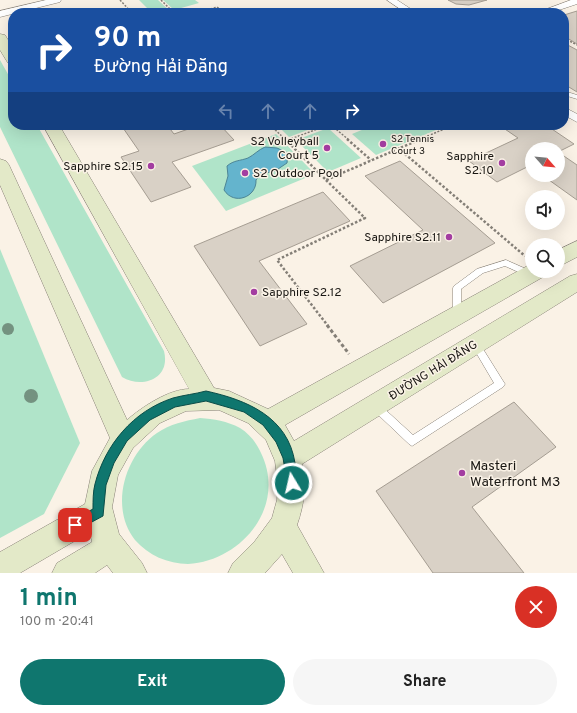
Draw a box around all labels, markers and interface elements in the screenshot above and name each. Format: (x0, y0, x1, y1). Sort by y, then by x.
text: 90 m (94, 21, 161, 57)
icon: right (28, 24, 80, 76)
text: Đường Hải Đăng (94, 56, 228, 79)
icon: left (215, 100, 237, 122)
icon: ahead (257, 100, 279, 122)
icon: ahead (299, 100, 321, 122)
icon: right (341, 100, 363, 122)
place label: S2 Tennis Court 3 (391, 133, 434, 158)
place label: S2 Volleyball Court 5 (250, 134, 319, 164)
marker: S2 Tennis Court 3 (378, 139, 388, 149)
north arrow (525, 142, 565, 182)
map controls (525, 142, 565, 278)
marker: S2 Volleyball Court 5 (322, 143, 332, 153)
place label: Sapphire S2.10 (446, 149, 494, 179)
marker: Sapphire S2.10 (497, 158, 507, 168)
place label: Sapphire S2.15 (63, 159, 143, 175)
marker: Sapphire S2.15 (146, 161, 156, 171)
place label: S2 Outdoor Pool (253, 166, 342, 182)
marker: S2 Outdoor Pool (240, 168, 250, 178)
button: sound (525, 190, 565, 230)
place label: Sapphire S2.11 (364, 230, 441, 246)
marker: Sapphire S2.11 (444, 232, 454, 242)
button: search (525, 238, 565, 278)
place label: Sapphire S2.12 (262, 285, 342, 301)
marker: Sapphire S2.12 (249, 287, 259, 297)
street label: ĐƯỜNG HẢI ĐĂNG (386, 337, 481, 405)
place label: Masteri Waterfront M3 (470, 458, 560, 491)
position arrow (271, 462, 313, 504)
marker: Masteri Waterfront M3 (457, 468, 467, 478)
pin (58, 508, 92, 542)
icon: arrive (64, 514, 86, 536)
text: 1 min (20, 584, 78, 614)
button: close (515, 586, 557, 628)
text: 100 m · 20:41 (20, 614, 94, 630)
button: Exit (20, 659, 285, 705)
button: Share (293, 659, 557, 705)

